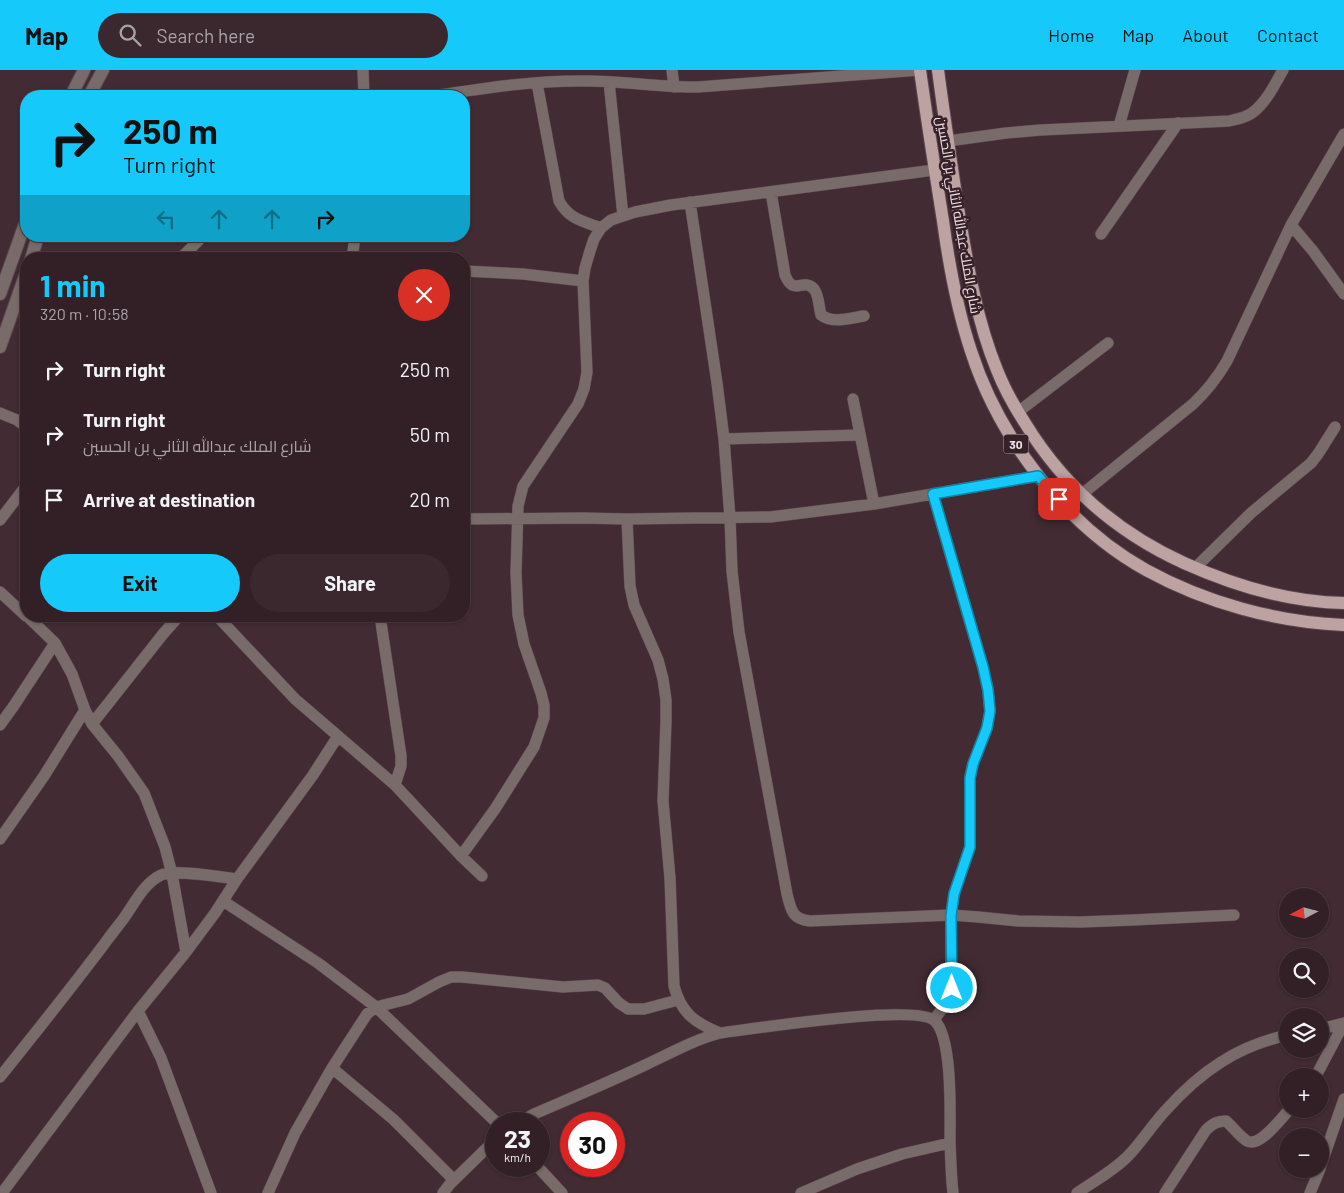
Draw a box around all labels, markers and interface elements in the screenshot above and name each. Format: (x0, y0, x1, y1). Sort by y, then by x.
search box (98, 13, 448, 58)
text: Map (25, 21, 68, 50)
icon: search (116, 21, 144, 49)
text: Search here (156, 24, 255, 47)
text: Home (1048, 24, 1094, 46)
text: Map (1122, 24, 1154, 46)
text: About (1182, 24, 1229, 46)
text: Contact (1257, 24, 1319, 46)
text: 250 m (123, 109, 218, 151)
icon: right (40, 110, 105, 175)
street label: شارع الملك عبدالله الثاني بن الحسين (929, 115, 985, 316)
text: Turn right (123, 151, 216, 177)
icon: left (152, 205, 180, 233)
icon: ahead (205, 205, 233, 233)
icon: ahead (258, 205, 286, 233)
icon: right (311, 205, 339, 233)
text: 1 min (40, 267, 106, 303)
button: close (398, 269, 450, 321)
text: 320 m · 10:58 (40, 304, 129, 323)
icon: right (40, 356, 68, 384)
text: Turn right (83, 358, 165, 381)
text: 250 m (400, 358, 450, 381)
text: Turn right (83, 408, 165, 431)
icon: right (40, 421, 68, 449)
text: 50 m (410, 423, 450, 446)
road number: 30 (1004, 434, 1028, 454)
text: شارع الملك عبدالله الثاني بن الحسين (83, 436, 311, 455)
pin (1038, 478, 1080, 520)
icon: arrive (1045, 485, 1073, 513)
icon: arrive (40, 486, 68, 514)
text: Arrive at destination (83, 488, 255, 511)
text: 20 m (410, 488, 450, 511)
button: Exit (40, 554, 240, 612)
button: Share (250, 554, 450, 612)
north arrow (1279, 888, 1329, 938)
map controls (1279, 888, 1329, 1178)
button: search (1279, 948, 1329, 998)
position arrow (925, 961, 977, 1013)
button: layers (1279, 1008, 1329, 1058)
button: + (1279, 1068, 1329, 1118)
speed limit sign: 30 (560, 1112, 625, 1177)
text: 23 (504, 1123, 531, 1153)
button: − (1279, 1128, 1329, 1178)
text: km/h (504, 1150, 531, 1164)

